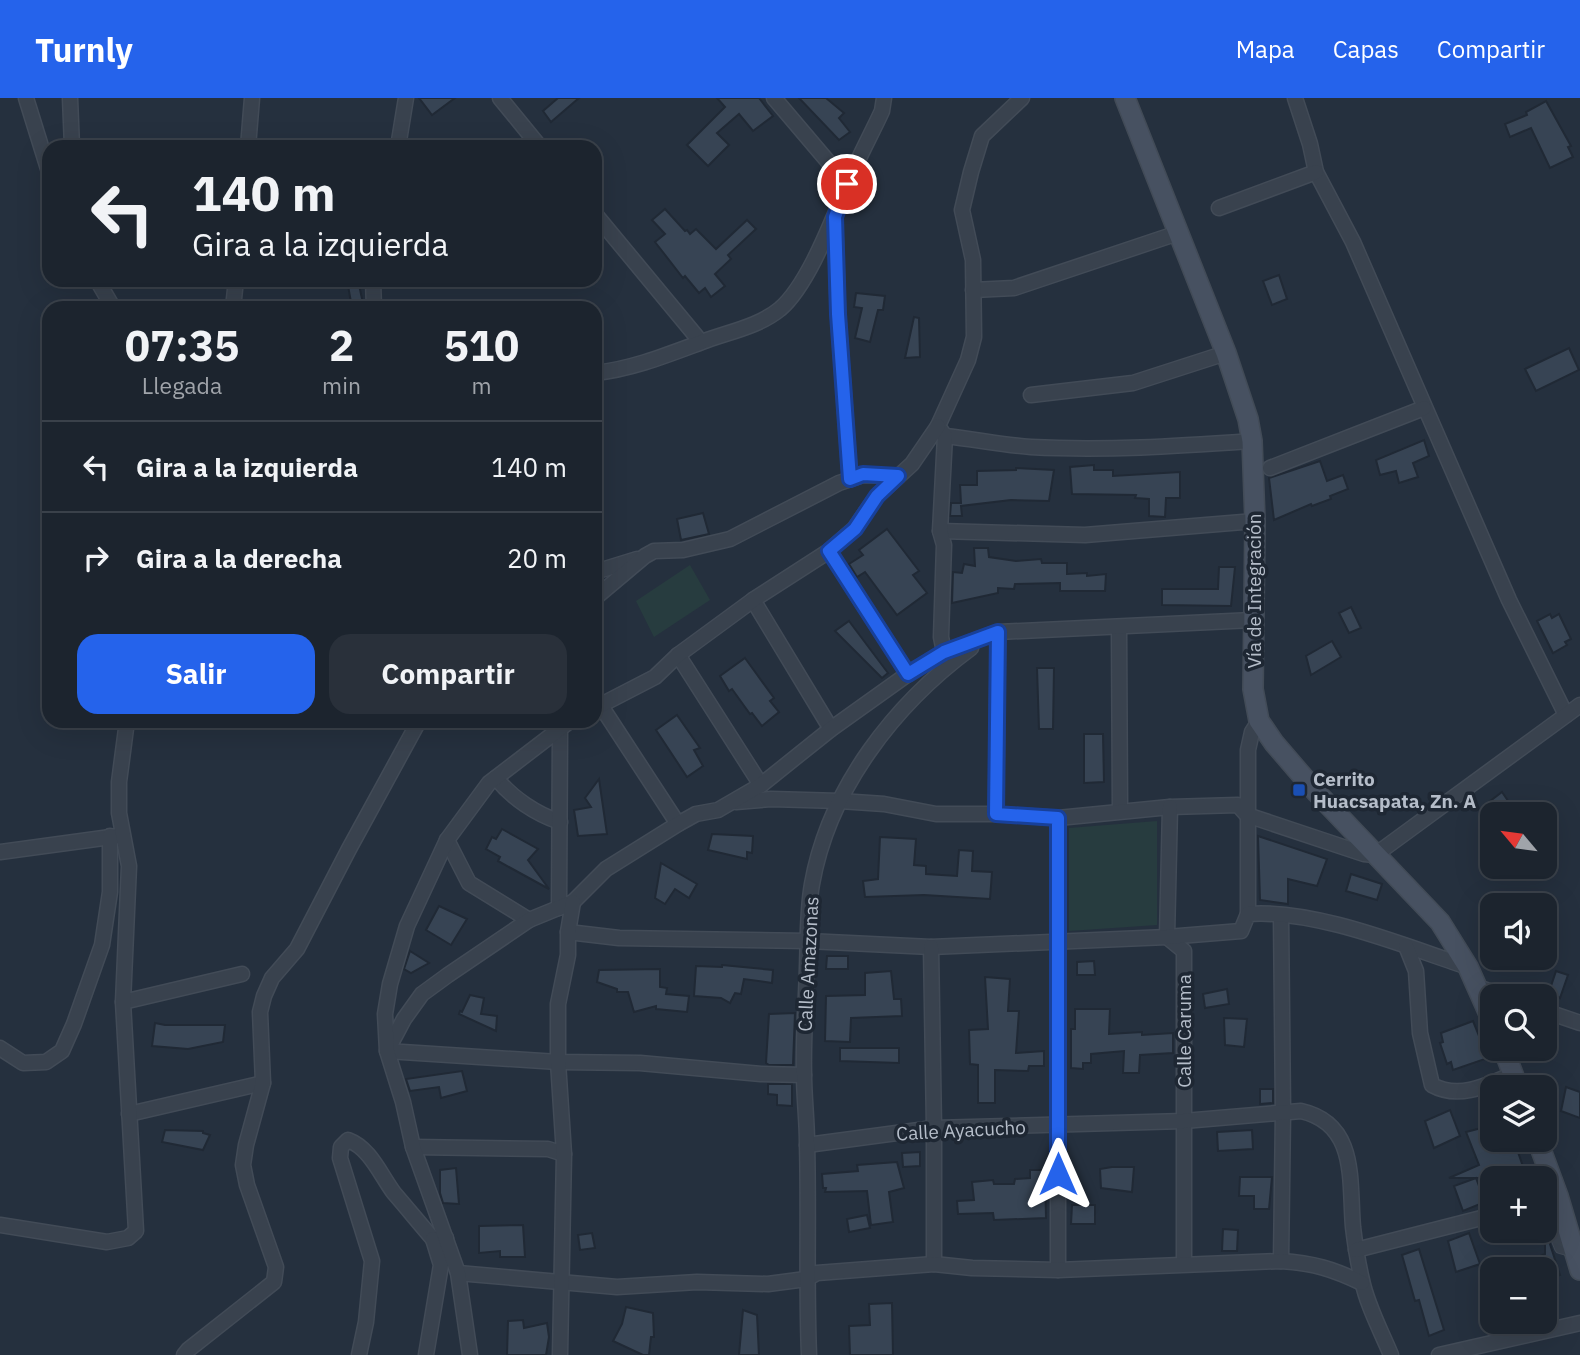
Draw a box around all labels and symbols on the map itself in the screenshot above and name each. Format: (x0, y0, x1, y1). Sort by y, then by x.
pin (817, 154, 877, 214)
street label: Vía de Integración (1242, 513, 1266, 669)
place label: Cerrito Huacsapata, Zn. A (1313, 767, 1476, 813)
marker: Cerrito Huacsapata, Zn. A (1291, 782, 1307, 798)
north arrow (1480, 802, 1558, 878)
street label: Calle Amazonas (792, 896, 824, 1032)
street label: Calle Caruma (1172, 974, 1196, 1088)
street label: Calle Ayacucho (896, 1115, 1026, 1145)
position arrow (1021, 1137, 1095, 1211)

